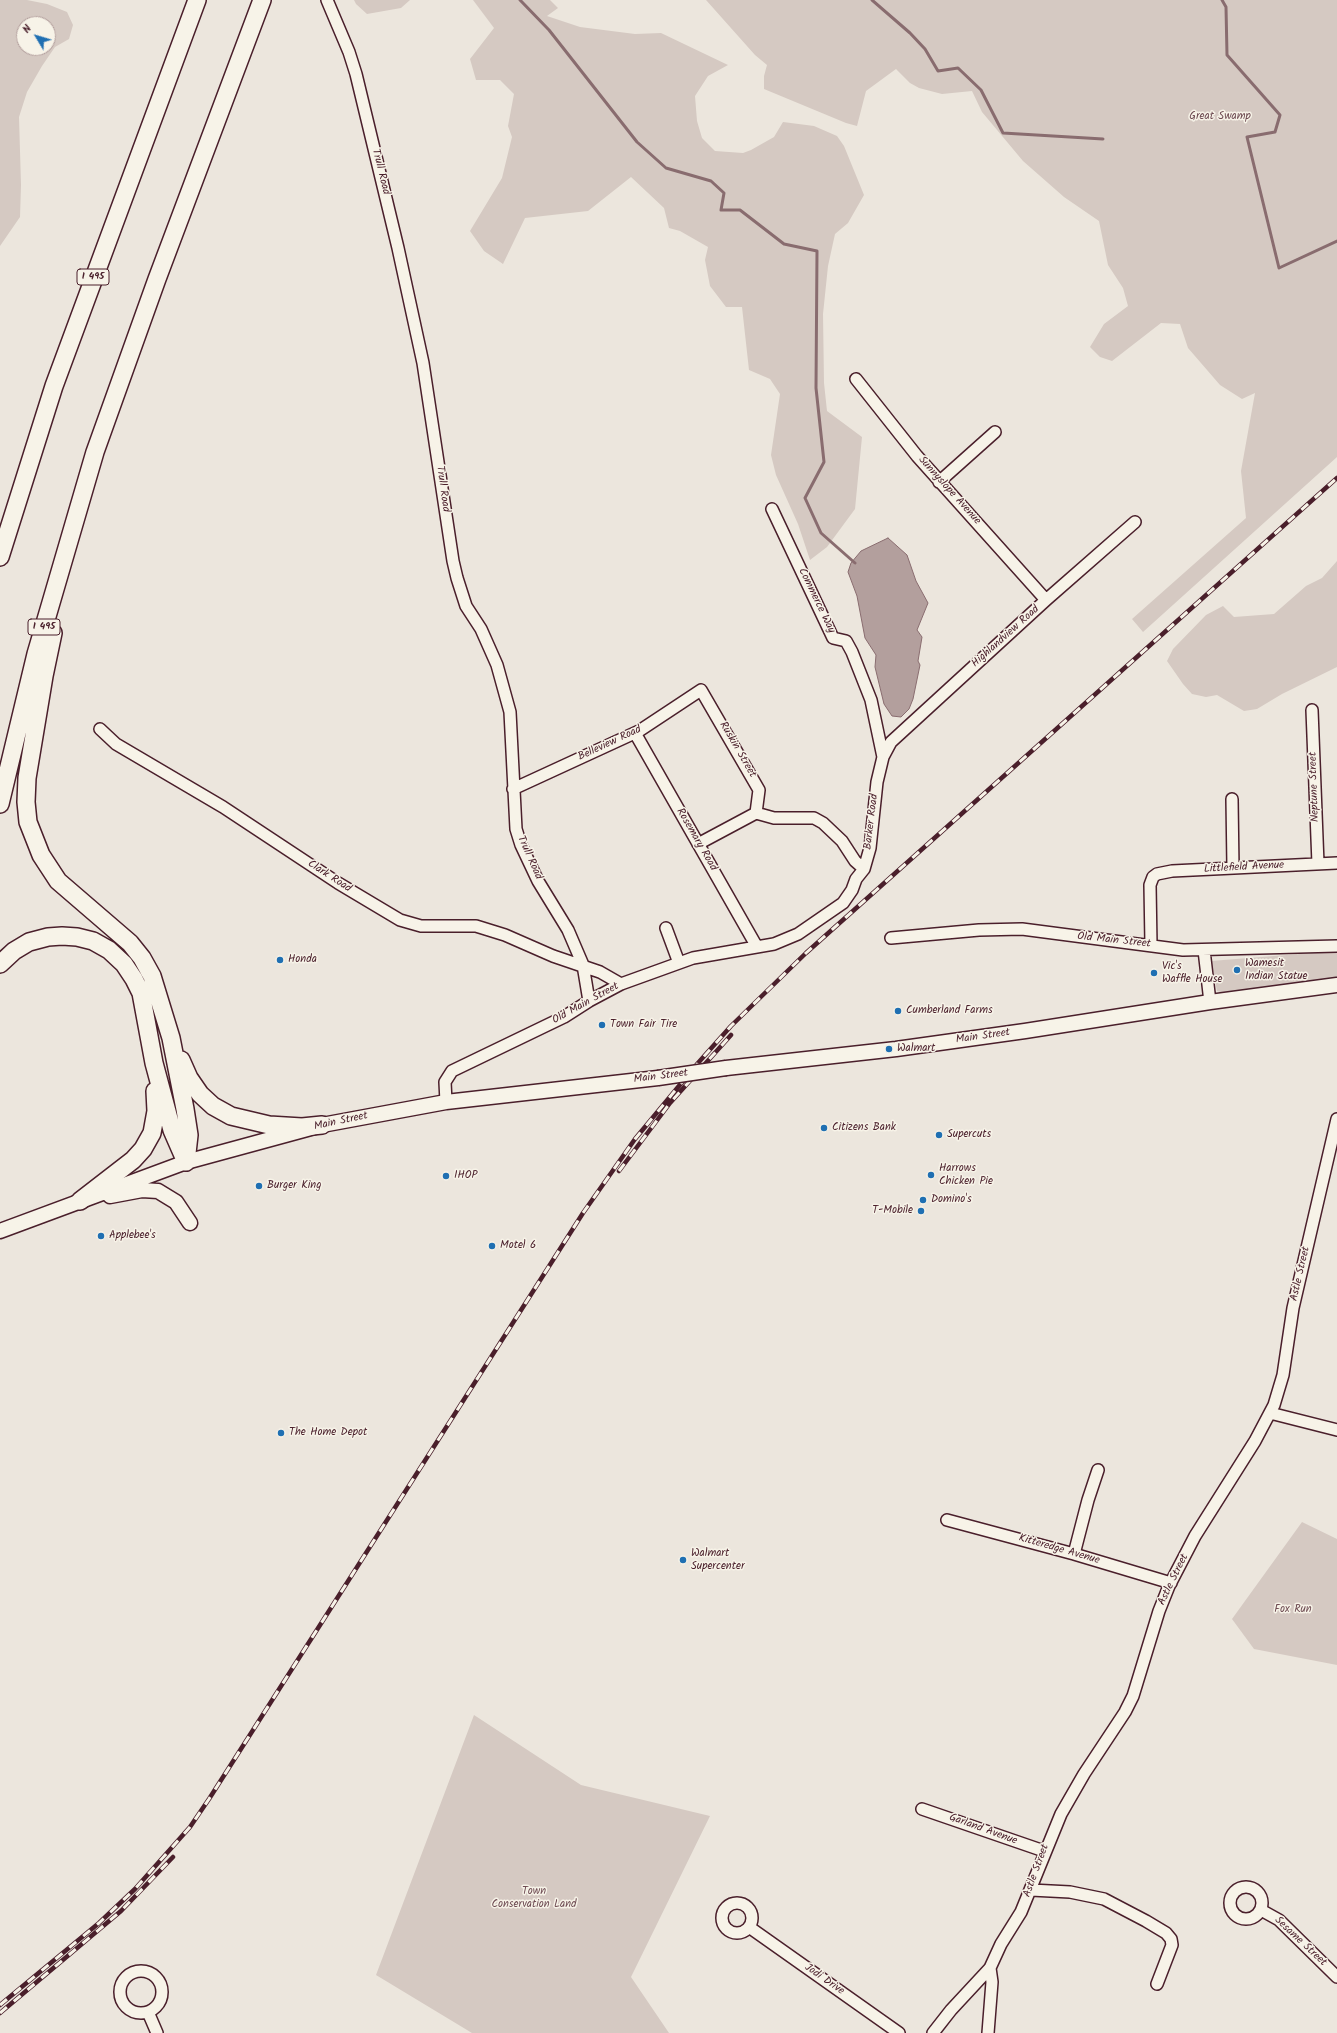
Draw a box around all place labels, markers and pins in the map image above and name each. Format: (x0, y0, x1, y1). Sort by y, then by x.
place label: Honda (288, 953, 317, 967)
marker: Honda (275, 955, 285, 965)
place label: Wamesit Indian Statue (1245, 957, 1308, 983)
place label: Vic's Waffle House (1162, 960, 1223, 986)
marker: Wamesit Indian Statue (1232, 965, 1242, 975)
marker: Vic's Waffle House (1149, 968, 1159, 978)
place label: Cumberland Farms (906, 1004, 993, 1018)
marker: Cumberland Farms (893, 1006, 903, 1016)
place label: Town Fair Tire (610, 1018, 677, 1032)
marker: Town Fair Tire (597, 1020, 607, 1030)
place label: Walmart (897, 1042, 935, 1056)
marker: Walmart (884, 1044, 894, 1054)
place label: Citizens Bank (832, 1121, 896, 1135)
marker: Citizens Bank (819, 1123, 829, 1133)
place label: Supercuts (947, 1128, 991, 1142)
marker: Supercuts (934, 1130, 944, 1140)
place label: Harrows Chicken Pie (939, 1162, 993, 1188)
place label: IHOP (454, 1169, 477, 1183)
marker: Harrows Chicken Pie (926, 1170, 936, 1180)
marker: IHOP (441, 1171, 451, 1181)
place label: Burger King (267, 1179, 321, 1193)
marker: Burger King (254, 1181, 264, 1191)
place label: Domino's (931, 1193, 972, 1207)
marker: Domino's (918, 1195, 928, 1205)
place label: T-Mobile (872, 1204, 913, 1218)
marker: T-Mobile (916, 1206, 926, 1216)
place label: Applebee's (109, 1229, 156, 1243)
marker: Applebee's (96, 1231, 106, 1241)
place label: Motel 6 (500, 1239, 536, 1253)
marker: Motel 6 (487, 1241, 497, 1251)
place label: The Home Depot (289, 1426, 367, 1440)
marker: The Home Depot (276, 1428, 286, 1438)
place label: Walmart Supercenter (691, 1547, 745, 1573)
marker: Walmart Supercenter (678, 1555, 688, 1565)

